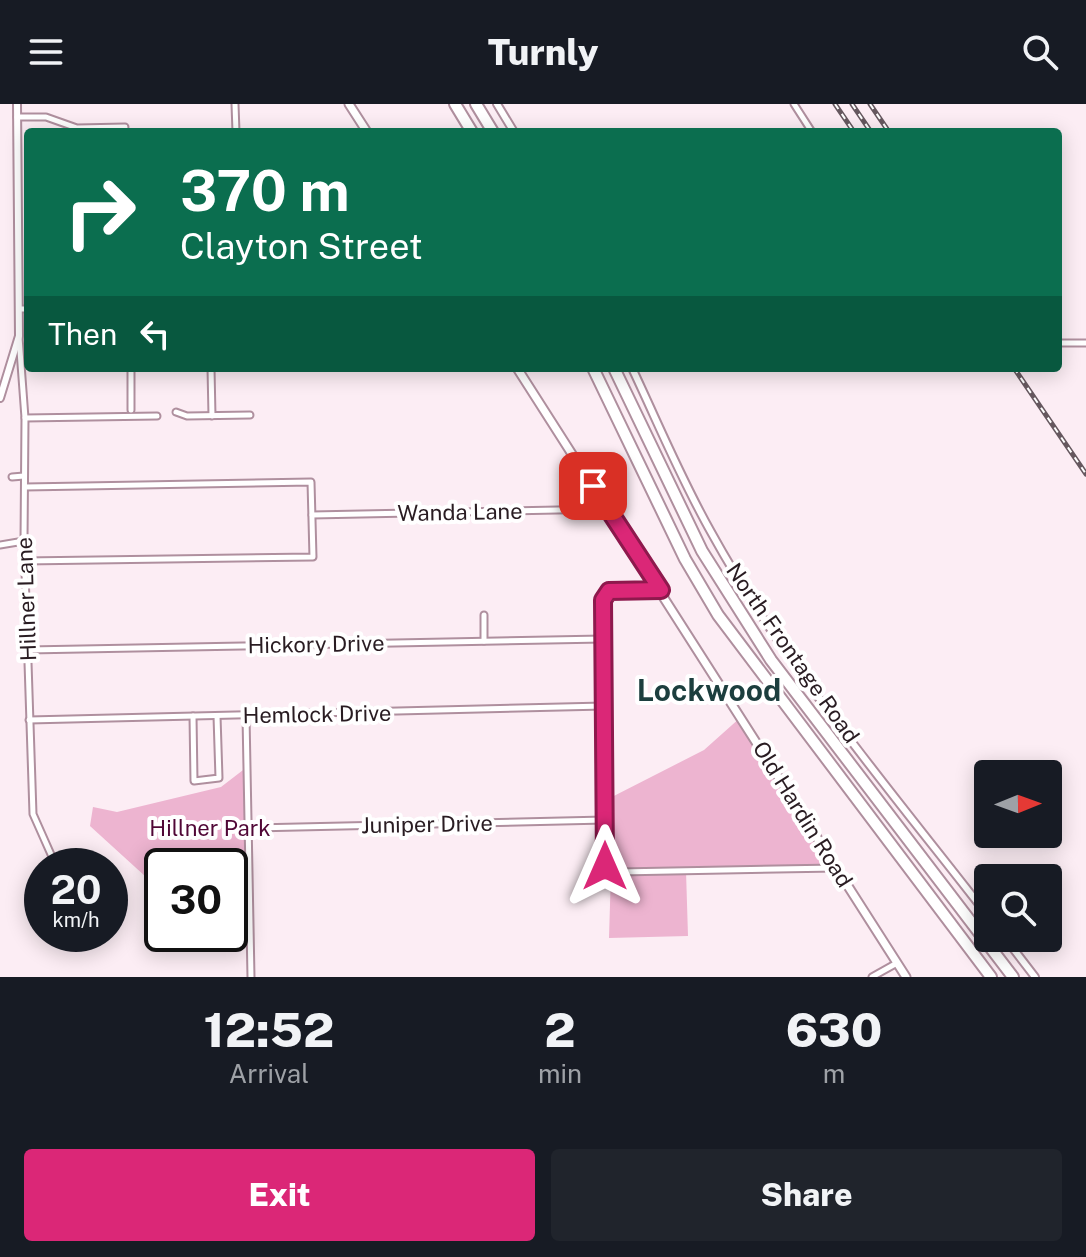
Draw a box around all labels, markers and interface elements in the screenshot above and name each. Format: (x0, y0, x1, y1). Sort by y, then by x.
icon: menu (24, 30, 68, 74)
icon: search (1018, 30, 1062, 74)
text: Turnly (488, 31, 598, 73)
text: 370 m (180, 158, 350, 224)
icon: right (48, 160, 152, 264)
text: Clayton Street (180, 225, 423, 267)
icon: left (133, 312, 177, 356)
text: Then (48, 316, 117, 352)
pin (559, 452, 627, 520)
icon: arrive (571, 464, 615, 508)
street label: Wanda Lane (397, 498, 523, 526)
street label: Hillner Lane (11, 537, 41, 661)
street label: North Frontage Road (721, 558, 865, 748)
street label: Hickory Drive (247, 630, 385, 658)
district label: Lockwood (637, 672, 781, 708)
street label: Hemlock Drive (242, 700, 392, 728)
street label: Old Hardin Road (748, 736, 858, 892)
north arrow (974, 760, 1062, 848)
map controls (974, 760, 1062, 952)
street label: Juniper Drive (361, 810, 493, 838)
park label: Hillner Park (149, 815, 271, 841)
position arrow (563, 824, 647, 908)
speed limit sign: 30 (144, 848, 248, 952)
button: search (974, 864, 1062, 952)
text: 20 (50, 866, 102, 913)
text: km/h (52, 908, 100, 932)
text: 12:52 (204, 1001, 334, 1058)
text: 2 (544, 1001, 576, 1058)
text: 630 (786, 1001, 882, 1058)
text: Arrival (229, 1058, 309, 1089)
text: min (538, 1058, 582, 1089)
text: m (823, 1058, 845, 1089)
button: Exit (24, 1149, 535, 1241)
button: Share (551, 1149, 1062, 1241)

